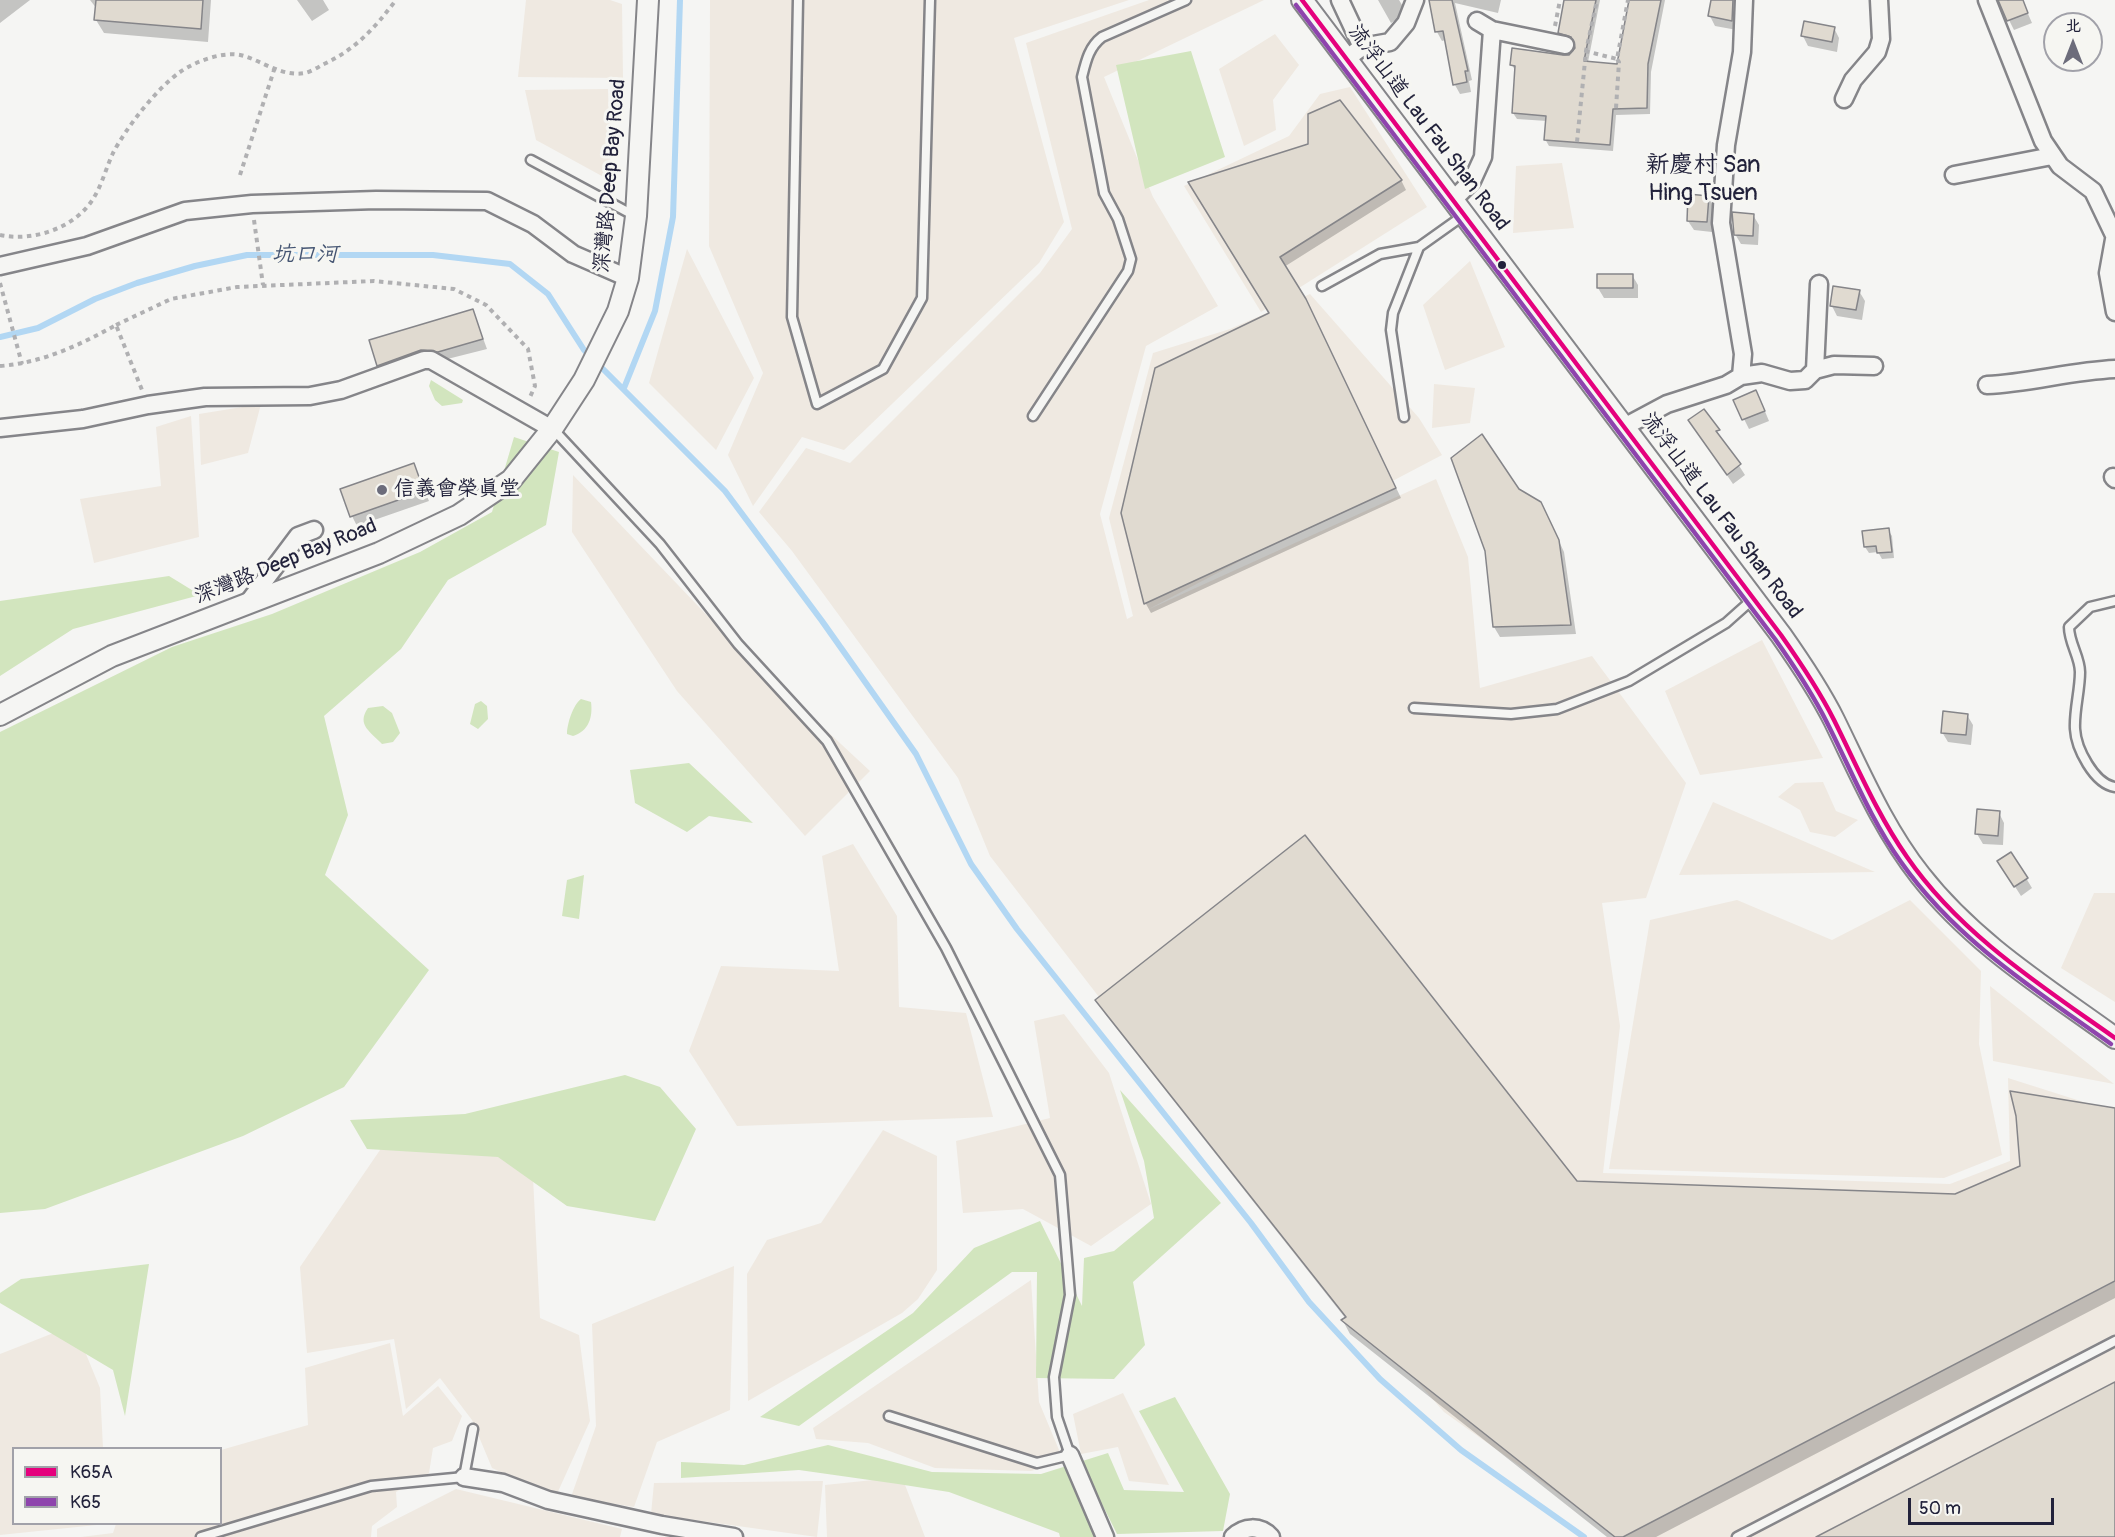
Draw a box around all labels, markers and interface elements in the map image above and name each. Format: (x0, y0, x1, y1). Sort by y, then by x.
north arrow (2043, 12, 2103, 72)
text: 北 (2065, 16, 2081, 36)
street label: 流浮山道 Lau Fau Shan Road (1342, 20, 1514, 236)
street label: 深灣路 Deep Bay Road (590, 78, 632, 274)
district label: 新慶村 San Hing Tsuen (1641, 152, 1765, 208)
water label: 坑口河 (272, 242, 338, 268)
unlabelled marker (1496, 259, 1508, 271)
street label: 流浮山道 Lau Fau Shan Road (1635, 408, 1807, 624)
place label: 信義會榮真堂 (394, 477, 520, 503)
marker: 信義會榮真堂 (375, 483, 389, 497)
street label: 深灣路 Deep Bay Road (191, 514, 381, 610)
legend (12, 1447, 222, 1525)
text: K65A (70, 1461, 113, 1484)
scale bar (1911, 1486, 2056, 1524)
text: K65 (70, 1491, 101, 1514)
text: 50 m (1919, 1497, 1961, 1520)

